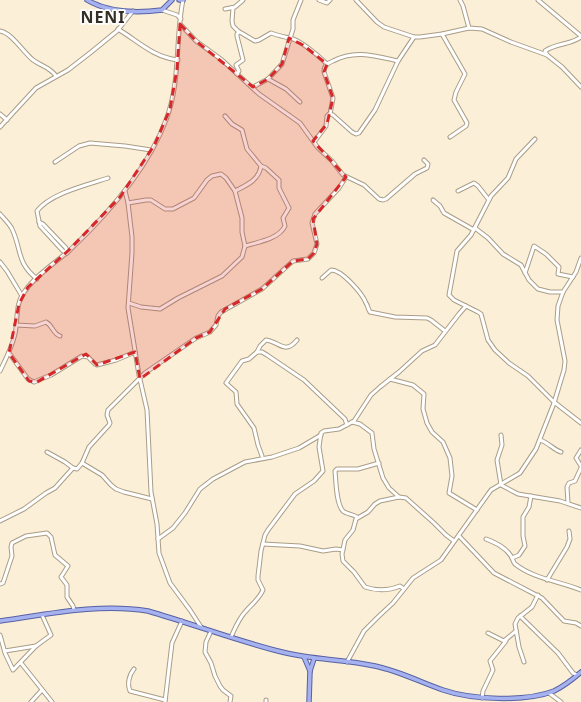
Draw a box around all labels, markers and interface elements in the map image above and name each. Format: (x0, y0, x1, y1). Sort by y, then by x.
district label: NENI (80, 6, 126, 28)

